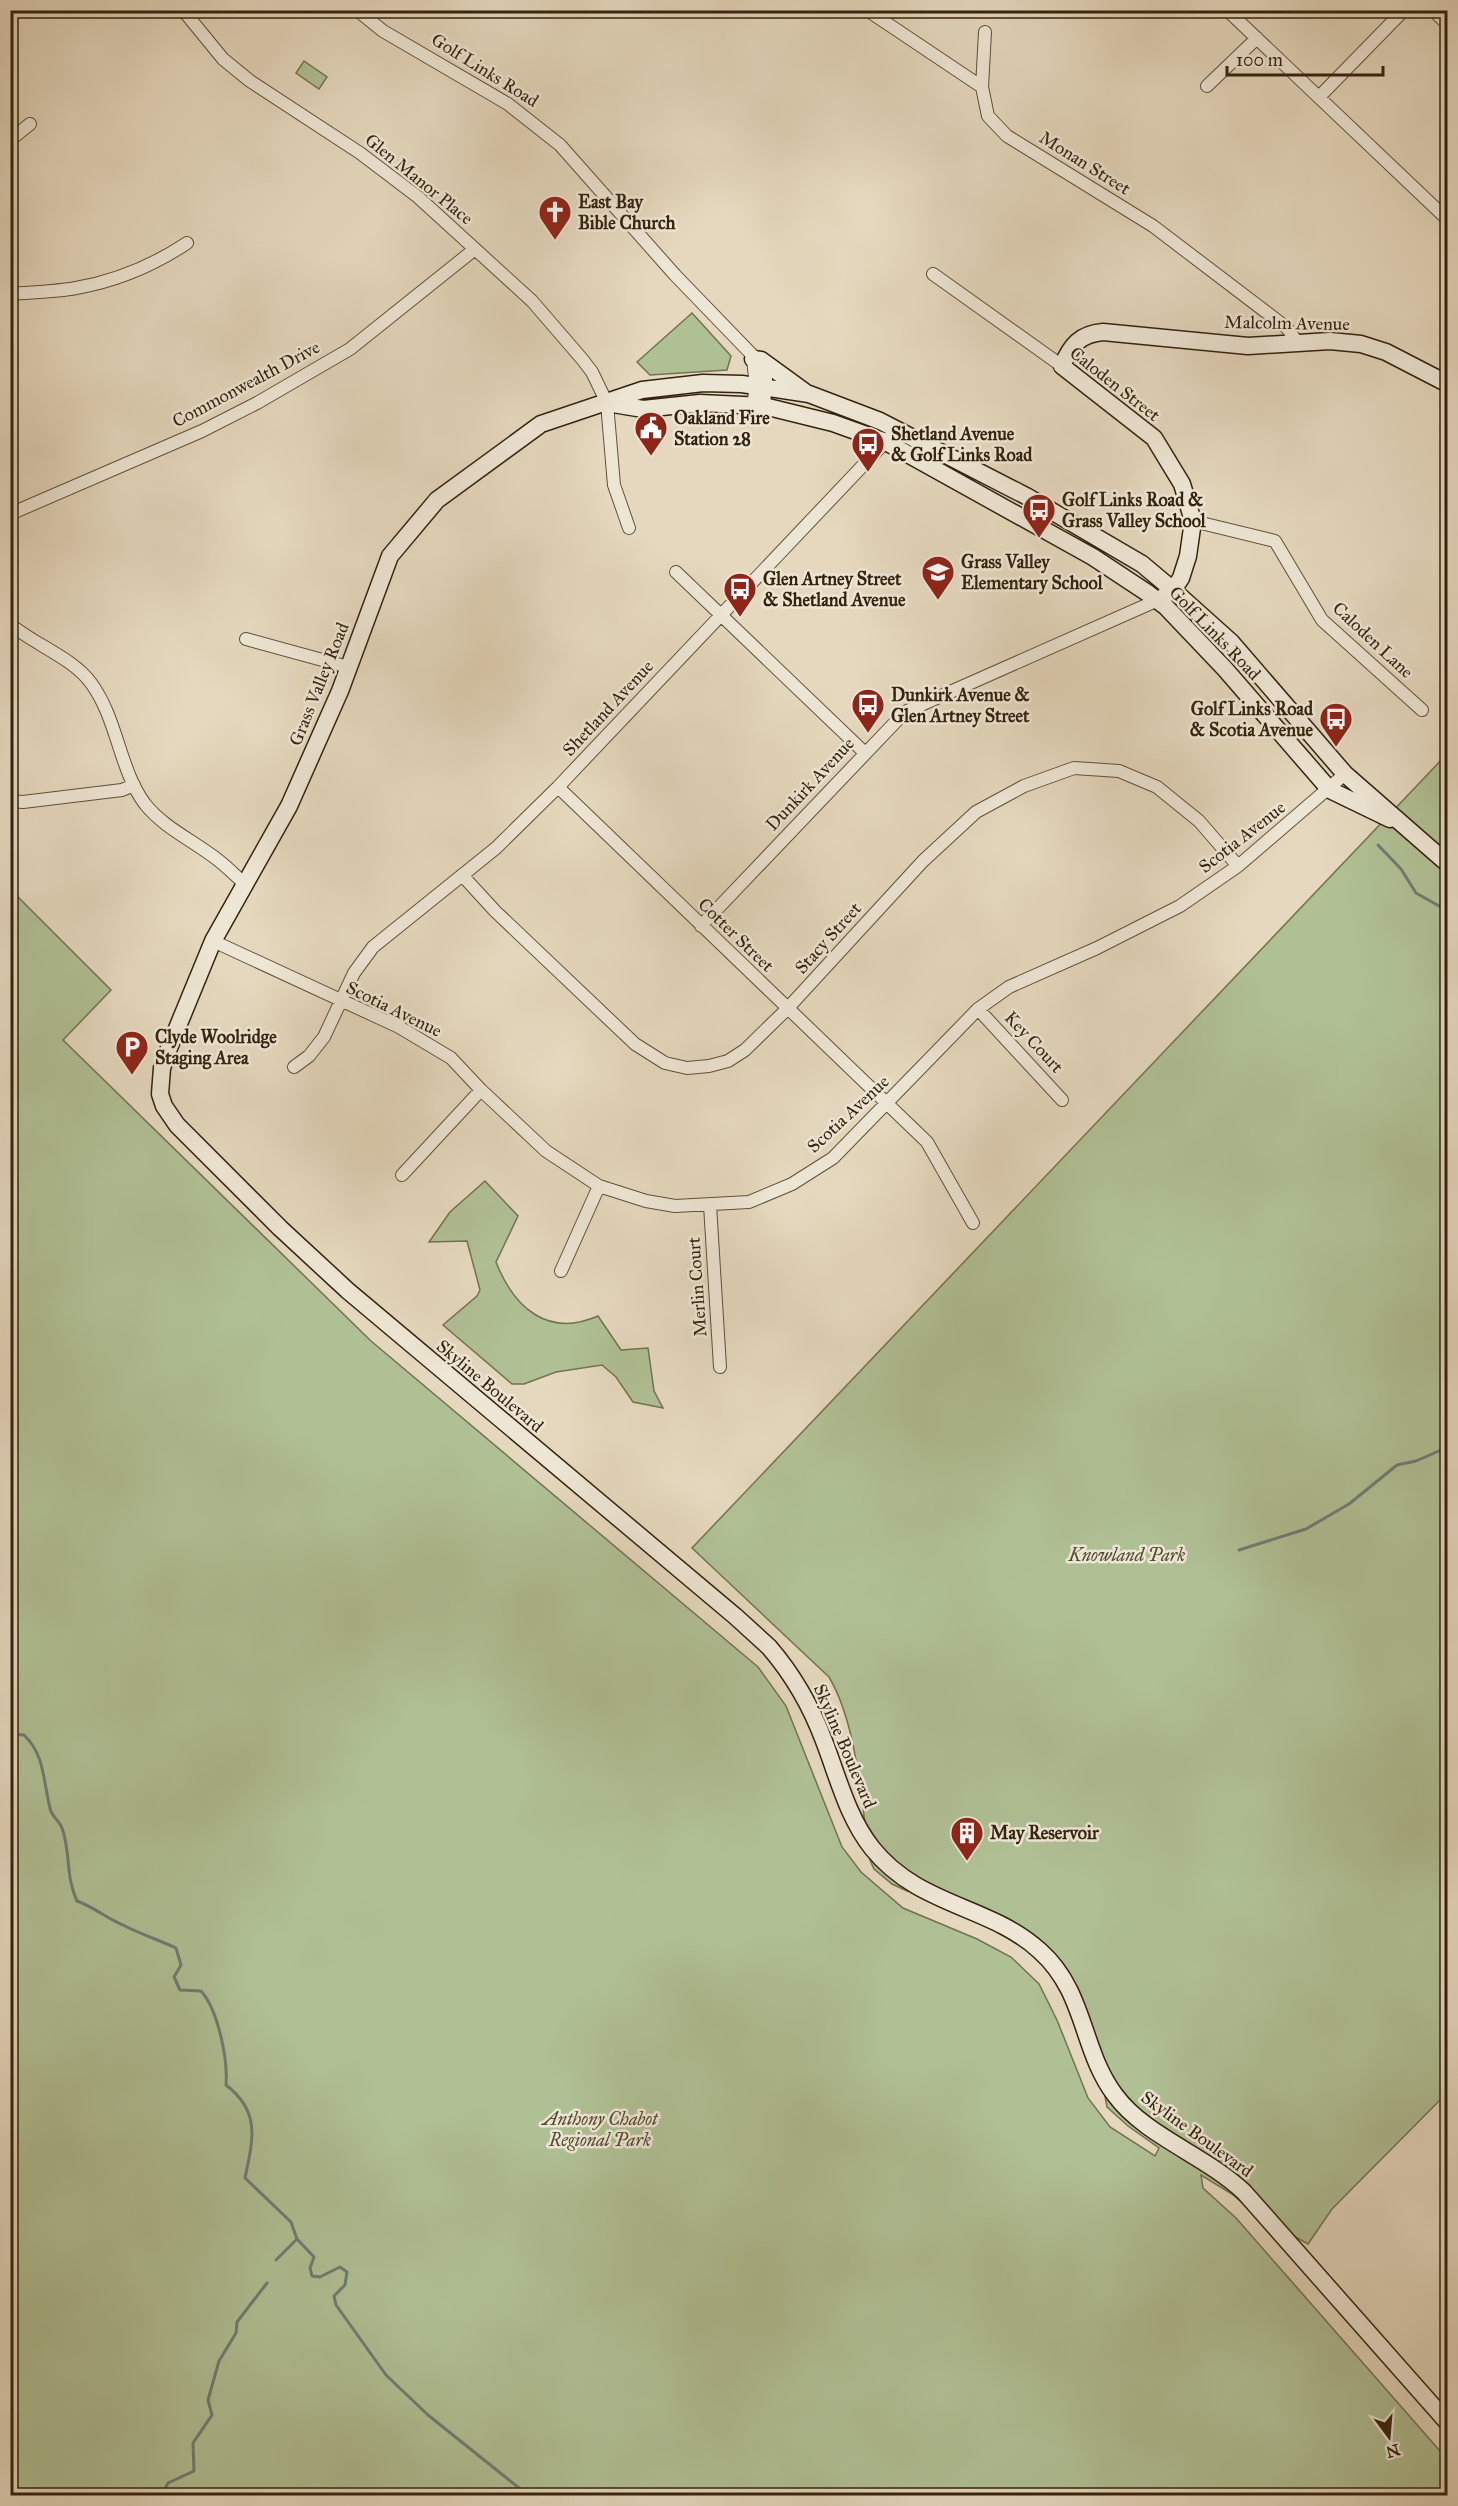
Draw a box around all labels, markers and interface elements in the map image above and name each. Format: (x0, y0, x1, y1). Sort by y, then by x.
street label: Golf Links Road (427, 28, 543, 112)
scale bar (1227, 39, 1383, 77)
text: 100 m (1236, 49, 1283, 71)
street label: Monan Street (1035, 126, 1135, 200)
street label: Glen Manor Place (361, 129, 477, 229)
place label: East Bay Bible Church (578, 191, 677, 234)
church icon: East Bay Bible Church (537, 194, 573, 241)
street label: Malcolm Avenue (1224, 311, 1350, 335)
street label: Commonwealth Drive (169, 336, 323, 432)
street label: Caloden Street (1065, 342, 1165, 427)
place label: Oakland Fire Station 28 (674, 407, 770, 450)
public building icon: Oakland Fire Station 28 (633, 410, 669, 457)
place label: Shetland Avenue & Golf Links Road (891, 423, 1033, 466)
bus stop icon: Shetland Avenue & Golf Links Road (850, 426, 886, 473)
place label: Golf Links Road & Grass Valley School (1062, 489, 1207, 533)
bus stop icon: Golf Links Road & Grass Valley School (1021, 492, 1057, 539)
place label: Grass Valley Elementary School (961, 551, 1104, 595)
school or university icon: Grass Valley Elementary School (920, 554, 956, 601)
place label: Glen Artney Street & Shetland Avenue (763, 568, 906, 611)
bus stop icon: Glen Artney Street & Shetland Avenue (722, 571, 758, 618)
street label: Golf Links Road (1165, 581, 1265, 685)
street label: Caloden Lane (1328, 597, 1418, 683)
street label: Grass Valley Road (284, 619, 354, 749)
street label: Shetland Avenue (558, 655, 658, 761)
place label: Dunkirk Avenue & Glen Artney Street (891, 684, 1030, 728)
bus stop icon: Dunkirk Avenue & Glen Artney Street (850, 687, 886, 734)
place label: Golf Links Road & Scotia Avenue (1190, 698, 1314, 741)
bus stop icon: Golf Links Road & Scotia Avenue (1318, 701, 1354, 748)
street label: Dunkirk Avenue (761, 733, 859, 835)
street label: Scotia Avenue (1194, 796, 1290, 878)
street label: Cotter Street (693, 893, 779, 977)
street label: Stacy Street (790, 897, 866, 978)
street label: Scotia Avenue (342, 976, 446, 1042)
street label: Key Court (1000, 1007, 1069, 1078)
place label: Clyde Woolridge Staging Area (155, 1026, 277, 1070)
parking icon: Clyde Woolridge Staging Area (114, 1029, 150, 1076)
street label: Scotia Avenue (802, 1070, 894, 1158)
street label: Merlin Court (682, 1236, 711, 1338)
street label: Skyline Boulevard (432, 1335, 548, 1437)
park label: Knowland Park (1068, 1544, 1185, 1566)
street label: Skyline Boulevard (809, 1681, 881, 1811)
building icon: May Reservoir (949, 1815, 985, 1862)
place label: May Reservoir (990, 1822, 1100, 1845)
street label: Skyline Boulevard (1137, 2086, 1257, 2182)
park label: Anthony Chabot Regional Park (540, 2108, 659, 2151)
north arrow (1359, 2407, 1419, 2467)
text: N (1383, 2440, 1402, 2462)

